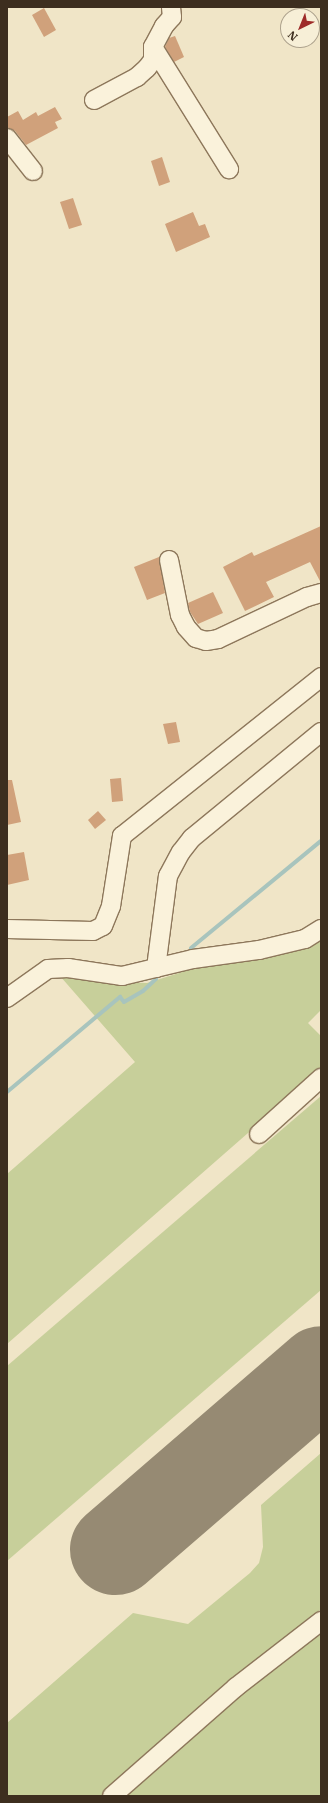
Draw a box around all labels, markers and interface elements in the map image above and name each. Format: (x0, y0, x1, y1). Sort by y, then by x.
north arrow (280, 8, 320, 48)
text: N (285, 28, 300, 44)

